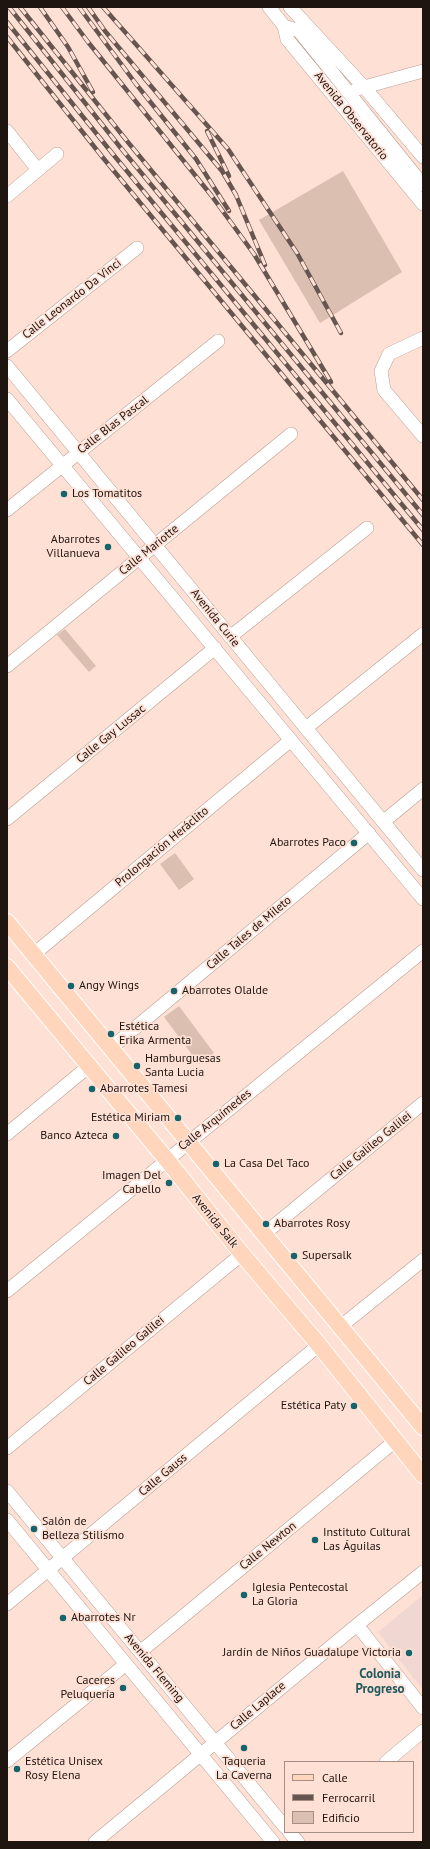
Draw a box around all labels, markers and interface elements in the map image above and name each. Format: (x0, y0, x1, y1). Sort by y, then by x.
street label: Avenida Observatorio (311, 69, 391, 163)
street label: Calle Leonardo Da Vinci (20, 256, 124, 342)
street label: Calle Blas Pascal (75, 393, 151, 457)
place label: Los Tomatitos (72, 487, 142, 501)
marker: Los Tomatitos (59, 489, 69, 499)
street label: Calle Mariotte (116, 522, 182, 578)
place label: Abarrotes Villanueva (46, 533, 100, 561)
marker: Abarrotes Villanueva (103, 542, 113, 552)
street label: Avenida Curie (187, 586, 243, 650)
street label: Calle Gay Lussac (73, 702, 149, 766)
street label: Prolongación Heráclito (112, 804, 212, 890)
place label: Abarrotes Paco (270, 836, 346, 850)
marker: Abarrotes Paco (349, 838, 359, 848)
street label: Calle Tales de Mileto (204, 893, 294, 973)
place label: Angy Wings (79, 979, 139, 993)
marker: Angy Wings (66, 981, 76, 991)
place label: Abarrotes Olalde (182, 984, 268, 998)
marker: Abarrotes Olalde (169, 986, 179, 996)
place label: Estética Erika Armenta (119, 1020, 191, 1048)
marker: Estética Erika Armenta (106, 1029, 116, 1039)
place label: Hamburguesas Santa Lucia (145, 1052, 221, 1080)
marker: Hamburguesas Santa Lucia (132, 1061, 142, 1071)
place label: Abarrotes Tamesi (100, 1082, 188, 1096)
marker: Abarrotes Tamesi (87, 1084, 97, 1094)
street label: Calle Arquímedes (176, 1086, 254, 1154)
street label: Calle Galileo Galilei (327, 1109, 415, 1183)
place label: Estética Miriam (91, 1111, 170, 1125)
marker: Estética Miriam (173, 1113, 183, 1123)
place label: Banco Azteca (40, 1129, 108, 1143)
marker: Banco Azteca (111, 1131, 121, 1141)
place label: La Casa Del Taco (224, 1157, 309, 1171)
marker: La Casa Del Taco (211, 1159, 221, 1169)
place label: Imagen Del Cabello (102, 1169, 161, 1197)
marker: Imagen Del Cabello (164, 1178, 174, 1188)
street label: Avenida Salk (189, 1191, 241, 1251)
place label: Abarrotes Rosy (274, 1217, 350, 1231)
marker: Abarrotes Rosy (261, 1219, 271, 1229)
place label: Supersalk (302, 1249, 352, 1263)
marker: Supersalk (289, 1251, 299, 1261)
street label: Calle Galileo Galilei (81, 1313, 167, 1389)
place label: Estética Paty (281, 1399, 346, 1413)
marker: Estética Paty (349, 1401, 359, 1411)
street label: Calle Gauss (136, 1451, 190, 1499)
place label: Salón de Belleza Stilismo (42, 1515, 124, 1543)
street label: Calle Newton (237, 1519, 299, 1573)
marker: Salón de Belleza Stilismo (29, 1524, 39, 1534)
place label: Instituto Cultural Las Águilas (323, 1526, 410, 1554)
marker: Instituto Cultural Las Águilas (310, 1535, 320, 1545)
place label: Iglesia Pentecostal La Gloria (252, 1581, 348, 1609)
marker: Iglesia Pentecostal La Gloria (239, 1590, 249, 1600)
place label: Abarrotes Nr (71, 1611, 135, 1625)
marker: Abarrotes Nr (58, 1613, 68, 1623)
street label: Avenida Fleming (121, 1631, 187, 1705)
place label: Jardín de Niños Guadalupe Victoria (223, 1646, 401, 1660)
marker: Jardín de Niños Guadalupe Victoria (404, 1648, 414, 1658)
district label: Colonia Progreso (355, 1666, 405, 1697)
place label: Caceres Peluquería (60, 1674, 115, 1702)
street label: Calle Laplace (227, 1679, 289, 1733)
marker: Caceres Peluquería (118, 1683, 128, 1693)
marker: Taqueria La Caverna (239, 1743, 249, 1753)
place label: Estética Unisex Rosy Elena (25, 1755, 103, 1783)
place label: Taqueria La Caverna (216, 1755, 272, 1783)
legend (284, 1761, 414, 1833)
marker: Estética Unisex Rosy Elena (12, 1764, 22, 1774)
text: Calle (322, 1770, 348, 1785)
text: Ferrocarril (322, 1790, 375, 1805)
text: Edificio (322, 1810, 360, 1825)

